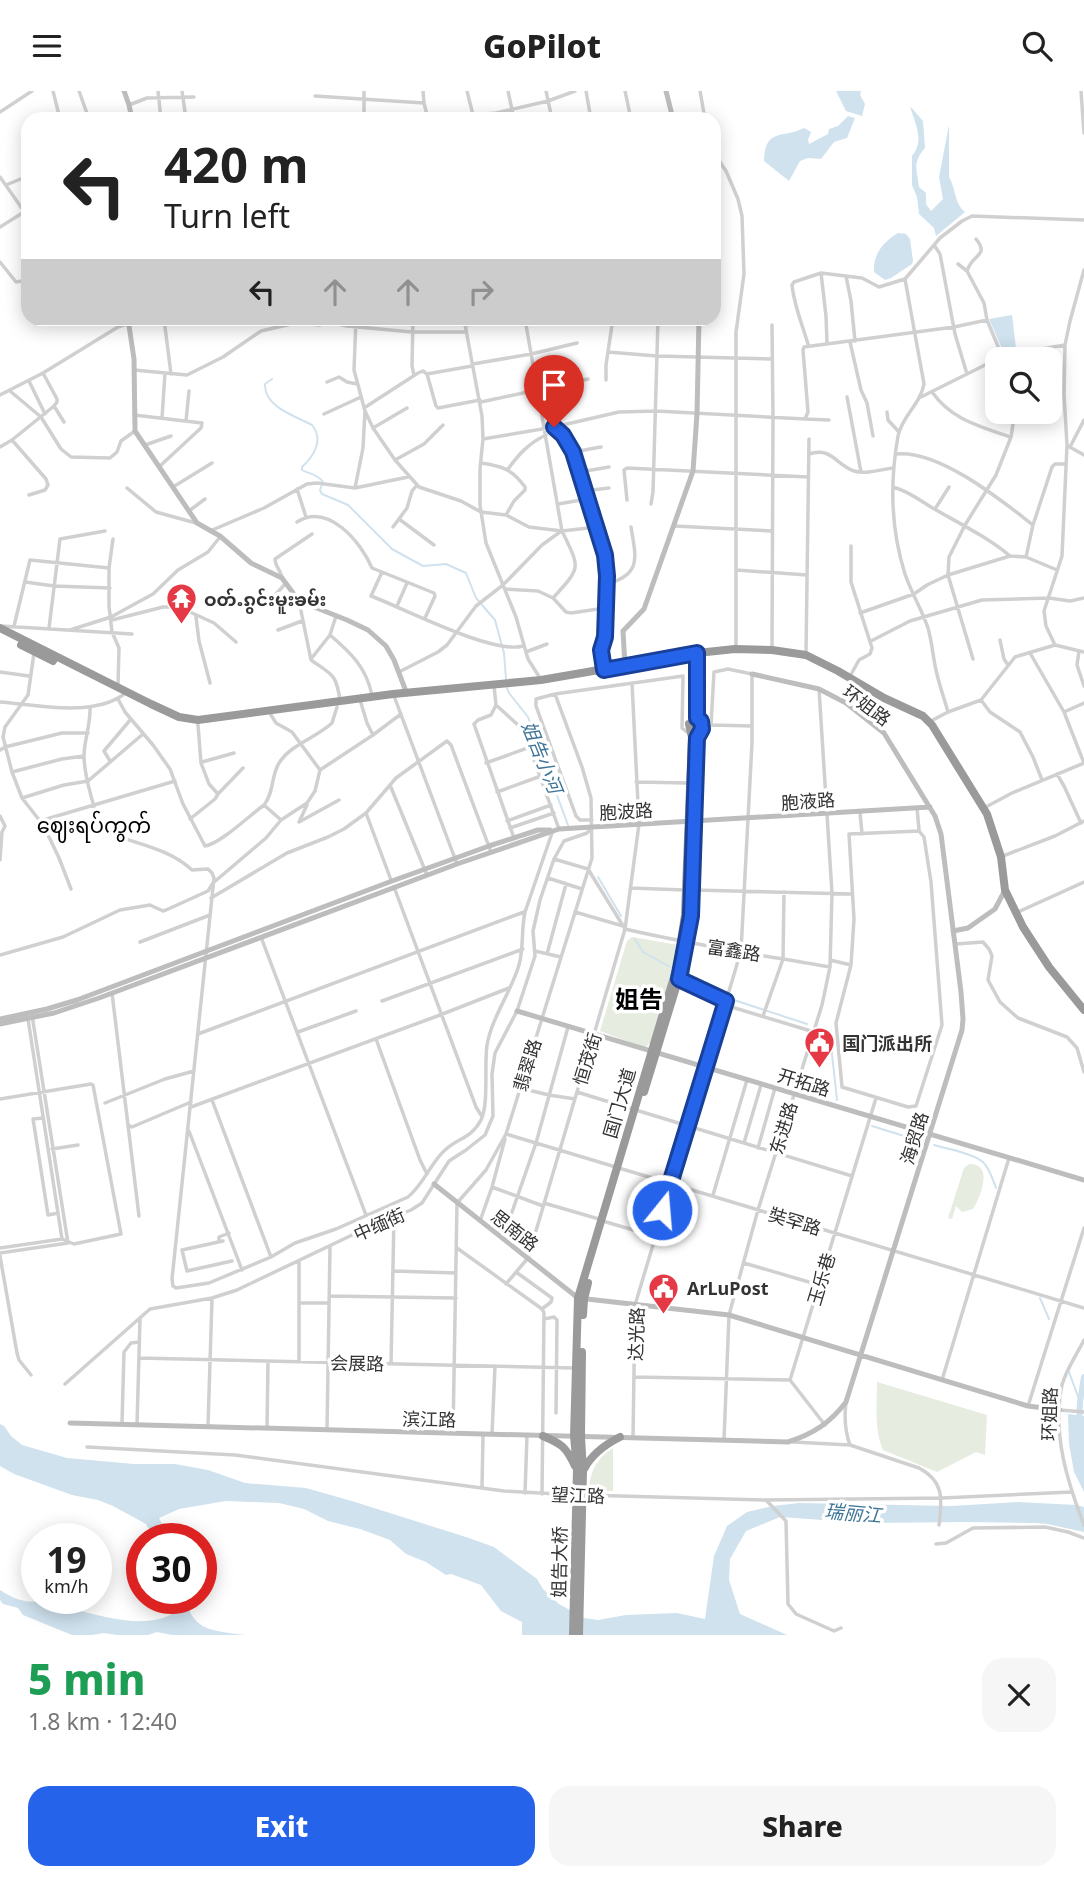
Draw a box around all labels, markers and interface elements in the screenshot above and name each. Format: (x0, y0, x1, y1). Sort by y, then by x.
text: GoPilot (483, 24, 601, 67)
icon: menu (28, 27, 66, 65)
icon: search (1018, 27, 1056, 65)
text: 420 m (164, 131, 309, 197)
icon: left (49, 140, 140, 231)
text: Turn left (164, 194, 290, 237)
icon: left (243, 273, 281, 311)
icon: ahead (316, 273, 354, 311)
icon: ahead (389, 273, 427, 311)
icon: right (462, 273, 500, 311)
map controls (985, 347, 1062, 424)
button: search (985, 347, 1062, 424)
pin (524, 355, 584, 427)
icon: arrive (535, 366, 573, 404)
temple icon: ဝတ်ႉၵွင်းမူးၶမ်း (164, 582, 198, 626)
place label: ဝတ်ႉၵွင်းမူးၶမ်း (204, 587, 326, 614)
street label: 环姐路 (838, 679, 896, 731)
water label: 姐告小河 (516, 717, 570, 801)
street label: 胞液路 (780, 787, 836, 815)
street label: 胞波路 (598, 798, 654, 824)
district label: ဈေးရပ်ကွက် (37, 810, 151, 843)
street label: 富鑫路 (705, 934, 763, 966)
district label: 姐告 (615, 982, 663, 1015)
public building icon: 国门派出所 (802, 1026, 836, 1070)
street label: 恒茂街 (568, 1030, 606, 1088)
place label: 国门派出所 (842, 1031, 932, 1055)
street label: 翡翠路 (508, 1036, 546, 1094)
street label: 开拓路 (775, 1063, 833, 1101)
street label: 国门大道 (598, 1065, 640, 1141)
street label: 东进路 (764, 1099, 802, 1157)
street label: 海贸路 (895, 1109, 933, 1167)
position arrow (625, 1173, 699, 1247)
street label: 中缅街 (349, 1202, 409, 1246)
street label: 奘罕路 (766, 1202, 824, 1240)
street label: 思南路 (486, 1204, 544, 1256)
street label: 玉乐巷 (802, 1250, 840, 1308)
public building icon: ArLuPost (647, 1271, 681, 1315)
place label: ArLuPost (687, 1276, 769, 1300)
street label: 达光路 (623, 1307, 649, 1361)
street label: 会展路 (330, 1351, 384, 1375)
street label: 环姐路 (1036, 1387, 1062, 1441)
street label: 滨江路 (402, 1407, 456, 1431)
street label: 望江路 (551, 1482, 605, 1508)
water label: 瑞丽江 (823, 1498, 885, 1529)
speed limit sign: 30 (126, 1523, 217, 1614)
street label: 姐告大桥 (546, 1526, 572, 1598)
text: 19 (46, 1536, 87, 1583)
text: km/h (44, 1574, 89, 1598)
text: 5 min (28, 1650, 145, 1707)
button: close (982, 1658, 1056, 1732)
text: 1.8 km · 12:40 (28, 1705, 177, 1737)
button: Exit (28, 1786, 535, 1866)
button: Share (549, 1786, 1056, 1866)

